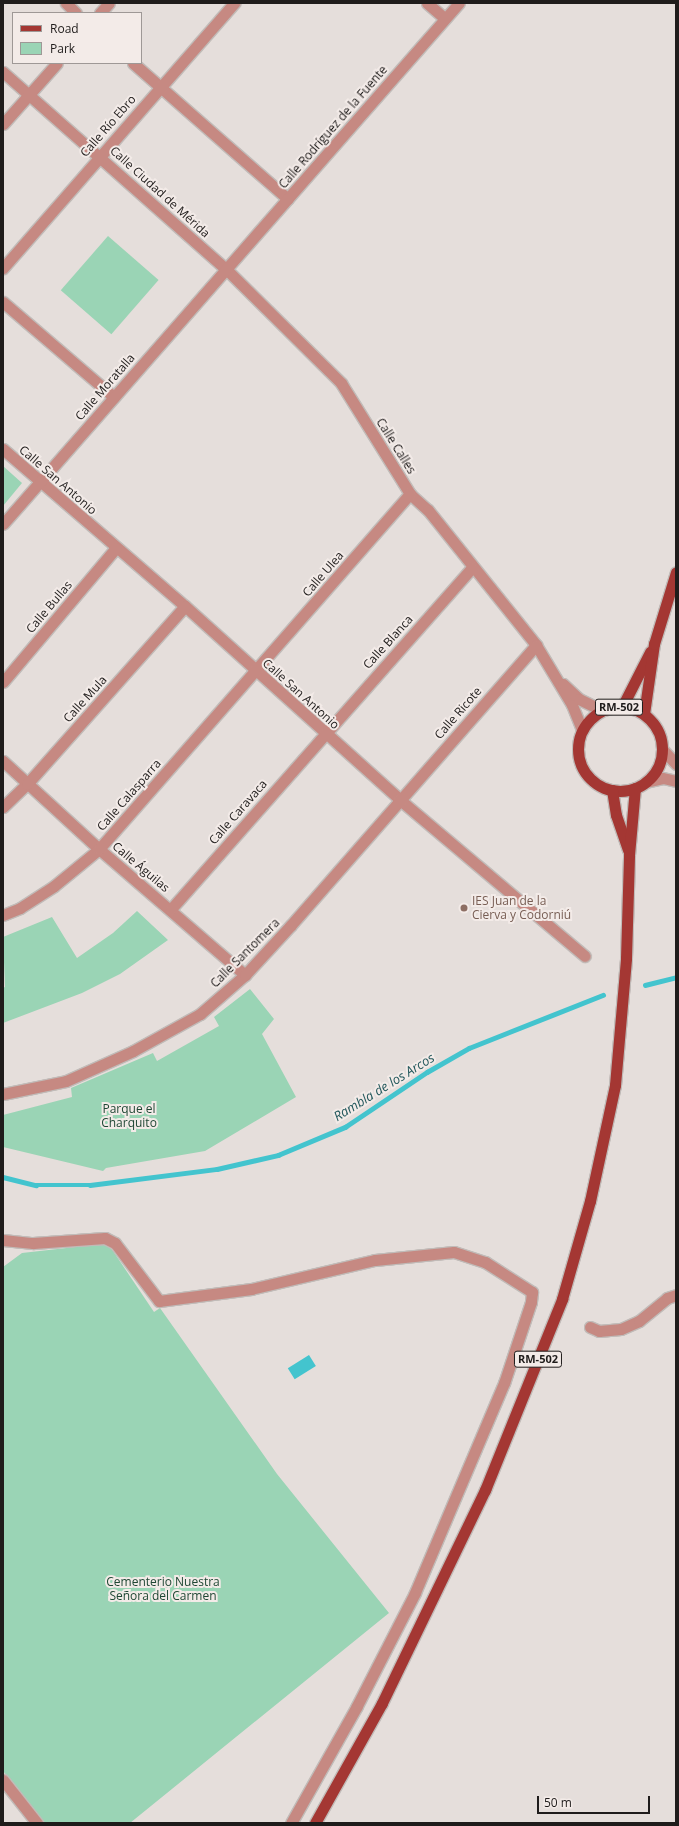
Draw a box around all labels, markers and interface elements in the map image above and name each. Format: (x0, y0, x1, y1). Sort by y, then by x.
legend (12, 12, 142, 64)
text: Road (50, 20, 79, 37)
text: Park (50, 40, 75, 57)
street label: Calle Rodríguez de la Fuente (276, 63, 390, 191)
street label: Calle Río Ebro (77, 92, 139, 160)
street label: Calle Ciudad de Mérida (107, 143, 213, 241)
street label: Calle Moratalla (72, 351, 138, 423)
street label: Calle Calles (373, 416, 419, 476)
street label: Calle San Antonio (16, 442, 100, 518)
street label: Calle Ulea (299, 548, 347, 600)
street label: Calle Bullas (23, 578, 75, 636)
street label: Calle Blanca (360, 612, 416, 672)
street label: Calle San Antonio (260, 656, 342, 732)
street label: Calle Mula (60, 673, 110, 725)
street label: Calle Ricote (431, 684, 485, 742)
road number: RM-502 (594, 698, 644, 716)
street label: Calle Calasparra (94, 756, 164, 834)
street label: Calle Caravaca (206, 777, 270, 847)
street label: Calle Águilas (110, 839, 172, 895)
place label: IES Juan de la Cierva y Codorniú (472, 894, 571, 922)
marker: IES Juan de la Cierva y Codorniú (459, 903, 469, 913)
street label: Calle Santomera (208, 916, 282, 990)
water label: Rambla de los Arcos (331, 1050, 437, 1124)
park label: Parque el Charquito (101, 1102, 157, 1130)
road number: RM-502 (513, 1350, 563, 1368)
park label: Cementerio Nuestra Señora del Carmen (106, 1575, 220, 1603)
scale bar (539, 1788, 652, 1814)
text: 50 m (544, 1794, 572, 1811)

